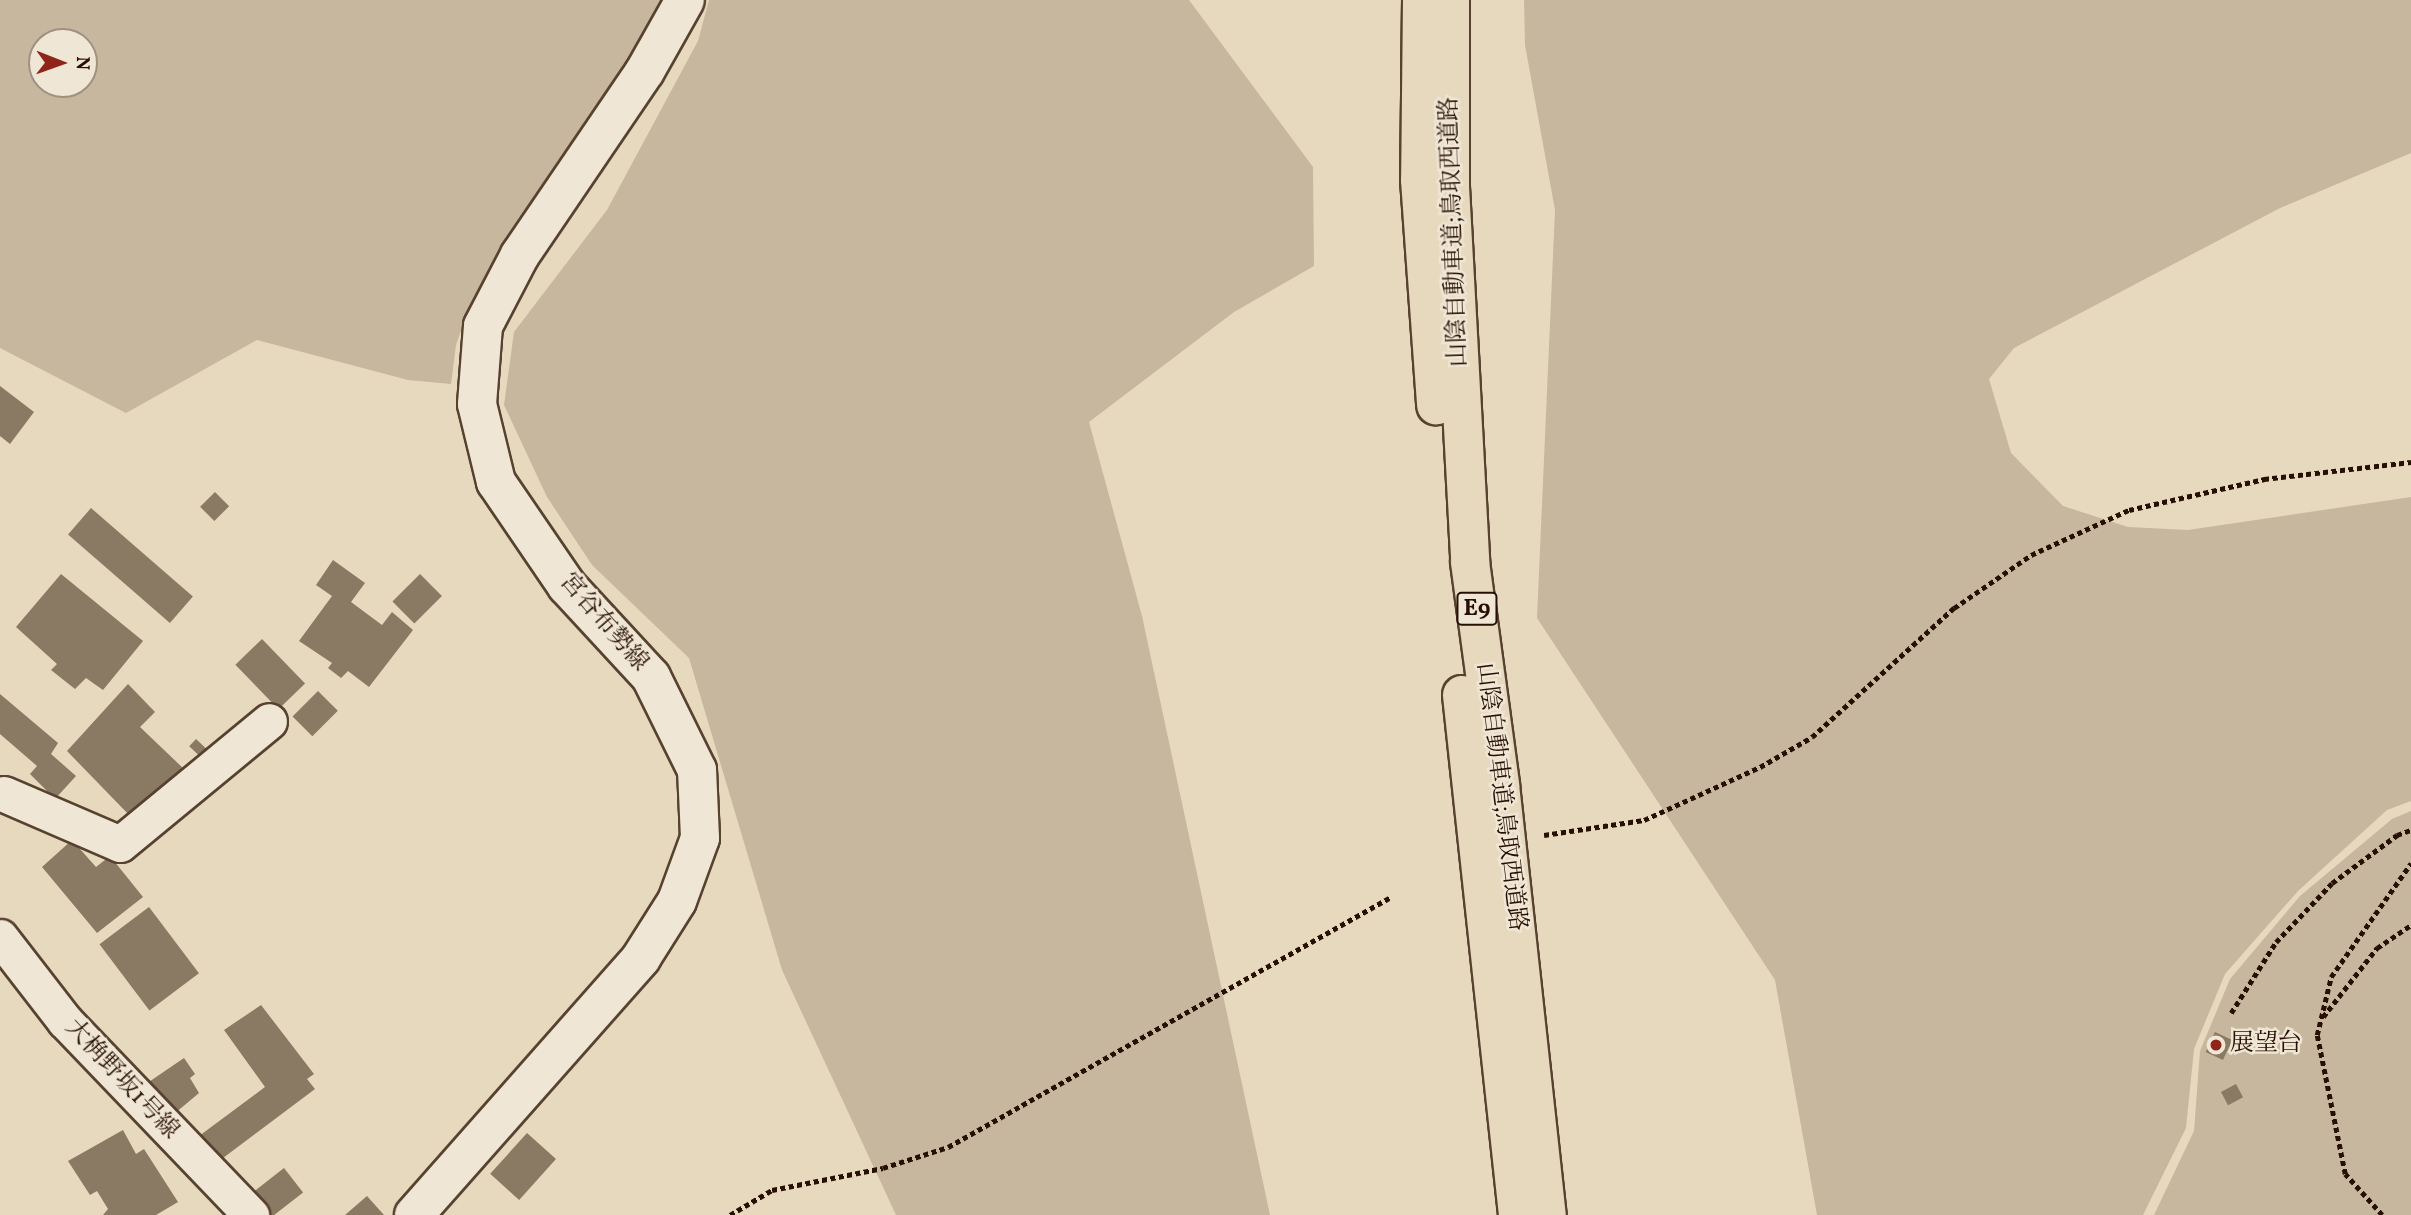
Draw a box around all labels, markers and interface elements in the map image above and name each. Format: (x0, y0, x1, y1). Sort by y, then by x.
north arrow (28, 28, 98, 98)
text: N (69, 56, 95, 70)
street label: 山陰自動車道;鳥取西道路 (1436, 96, 1474, 368)
street label: 宮谷布勢線 (553, 568, 653, 678)
road number: E9 (1456, 590, 1498, 628)
street label: 山陰自動車道;鳥取西道路 (1469, 661, 1531, 933)
street label: 大桷野坂1号線 (58, 1014, 184, 1146)
place label: 展望台 (2230, 1031, 2302, 1059)
marker: 展望台 (2208, 1037, 2224, 1053)

